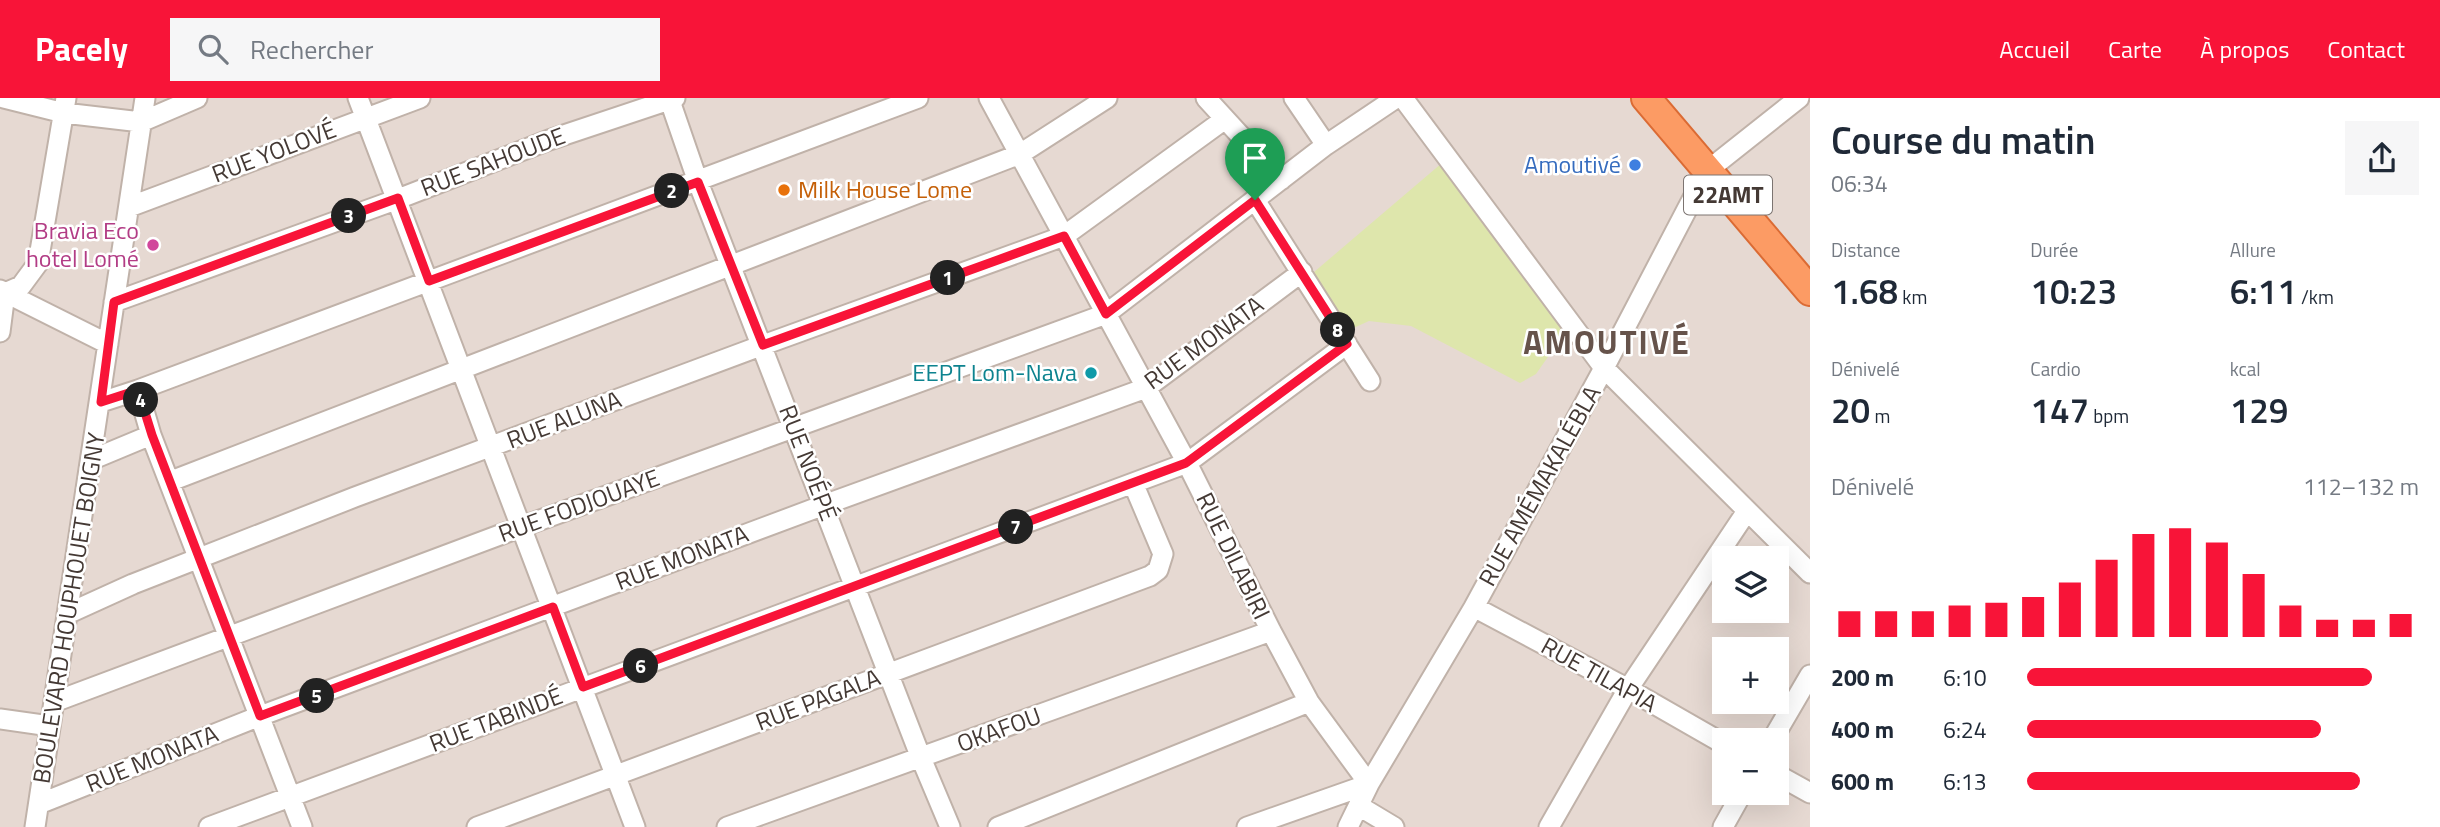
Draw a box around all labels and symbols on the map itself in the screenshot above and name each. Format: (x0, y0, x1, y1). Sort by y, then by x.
street label: RUE YOLOVÉ (206, 111, 341, 191)
street label: RUE SAHOUDE (415, 117, 570, 205)
pin (1225, 128, 1285, 200)
place label: Amoutivé (1524, 146, 1621, 182)
marker: Amoutivé (1627, 157, 1643, 173)
place label: Milk House Lome (798, 171, 972, 207)
pin: 2 (654, 174, 690, 208)
road number: 22AMT (1684, 176, 1772, 214)
marker: Milk House Lome (776, 182, 792, 198)
pin: 3 (332, 198, 366, 234)
place label: Bravia Eco hotel Lomé (26, 212, 139, 276)
marker: Bravia Eco hotel Lomé (145, 237, 161, 253)
pin: 1 (930, 260, 965, 296)
street label: RUE MONATA (1136, 286, 1271, 398)
pin: 8 (1320, 313, 1356, 348)
district label: AMOUTIVÉ (1523, 318, 1691, 366)
place label: EEPT Lom-Nava (912, 354, 1077, 390)
marker: EEPT Lom-Nava (1083, 365, 1099, 381)
street label: RUE AMÉMAKALÉBLA (1469, 379, 1609, 592)
street label: RUE ALUNA (501, 381, 626, 457)
pin: 4 (124, 382, 158, 418)
street label: RUE NOÉPÉ (770, 399, 848, 526)
street label: BOULEVARD HOUPHOUET BOIGNY (22, 430, 114, 786)
street label: RUE FODJOUAYE (493, 459, 664, 551)
street label: RUE DILABIRI (1188, 486, 1280, 625)
pin: 7 (998, 510, 1034, 544)
street label: RUE MONATA (610, 515, 753, 599)
street label: RUE TILAPIA (1535, 627, 1664, 721)
pin: 6 (624, 648, 658, 684)
street label: RUE PAGALA (750, 659, 885, 739)
street label: RUE TABINDÉ (424, 677, 568, 761)
pin: 5 (300, 678, 334, 714)
street label: OKAFOU (951, 697, 1046, 761)
street label: RUE MONATA (80, 715, 223, 801)

